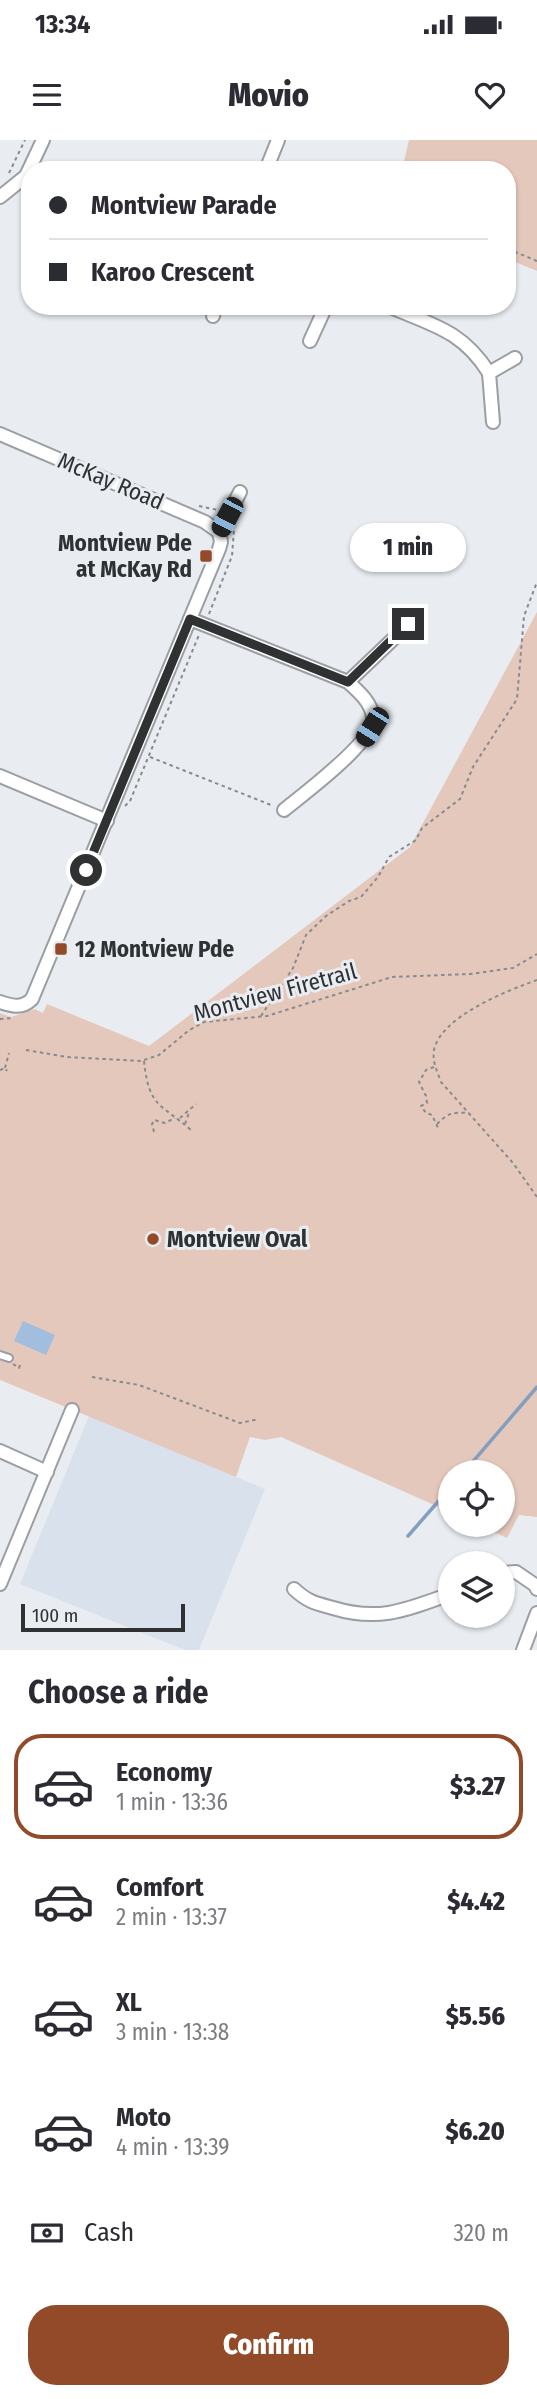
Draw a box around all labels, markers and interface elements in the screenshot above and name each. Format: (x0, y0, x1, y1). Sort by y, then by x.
text: 13:34 (35, 9, 90, 40)
icon: menu (28, 76, 66, 114)
text: Movio (228, 76, 309, 114)
icon: heart (471, 76, 509, 114)
text: Montview Parade (91, 190, 277, 221)
text: Karoo Crescent (91, 257, 254, 288)
street label: McKay Road (54, 446, 168, 516)
car (208, 494, 247, 540)
callout: 1 min (350, 522, 466, 572)
place label: Montview Pde at McKay Rd (58, 529, 192, 583)
text: 1 min (383, 533, 433, 561)
marker: Montview Pde at McKay Rd (198, 548, 214, 564)
route end (392, 608, 424, 640)
car (352, 704, 393, 750)
route start (70, 854, 102, 886)
place label: 12 Montview Pde (75, 935, 234, 963)
marker: 12 Montview Pde (53, 941, 69, 957)
street label: Montview Firetrail (190, 957, 360, 1027)
place label: Montview Oval (167, 1225, 308, 1253)
marker: Montview Oval (145, 1231, 161, 1247)
map controls (438, 1460, 515, 1628)
button: locate (438, 1460, 515, 1537)
button: layers (438, 1551, 515, 1628)
scale bar (21, 1601, 186, 1633)
text: 100 m (32, 1604, 78, 1627)
text: Choose a ride (28, 1673, 209, 1711)
icon: car (32, 1755, 95, 1818)
text: Economy (116, 1757, 212, 1788)
text: $3.27 (450, 1771, 505, 1802)
text: 1 min · 13:36 (116, 1788, 228, 1816)
icon: car (32, 1870, 95, 1933)
text: Comfort (116, 1872, 204, 1903)
text: $4.42 (447, 1886, 505, 1917)
text: 2 min · 13:37 (116, 1903, 227, 1931)
icon: car (32, 1985, 95, 2048)
text: XL (116, 1987, 142, 2018)
text: $5.56 (446, 2001, 505, 2032)
text: 3 min · 13:38 (116, 2018, 229, 2046)
icon: car (32, 2100, 95, 2163)
text: Moto (116, 2102, 171, 2133)
text: $6.20 (445, 2116, 505, 2147)
text: 4 min · 13:39 (116, 2133, 230, 2161)
icon: cash (28, 2214, 66, 2252)
text: Cash (84, 2217, 134, 2248)
text: 320 m (454, 2219, 509, 2247)
button: Confirm (28, 2305, 509, 2385)

